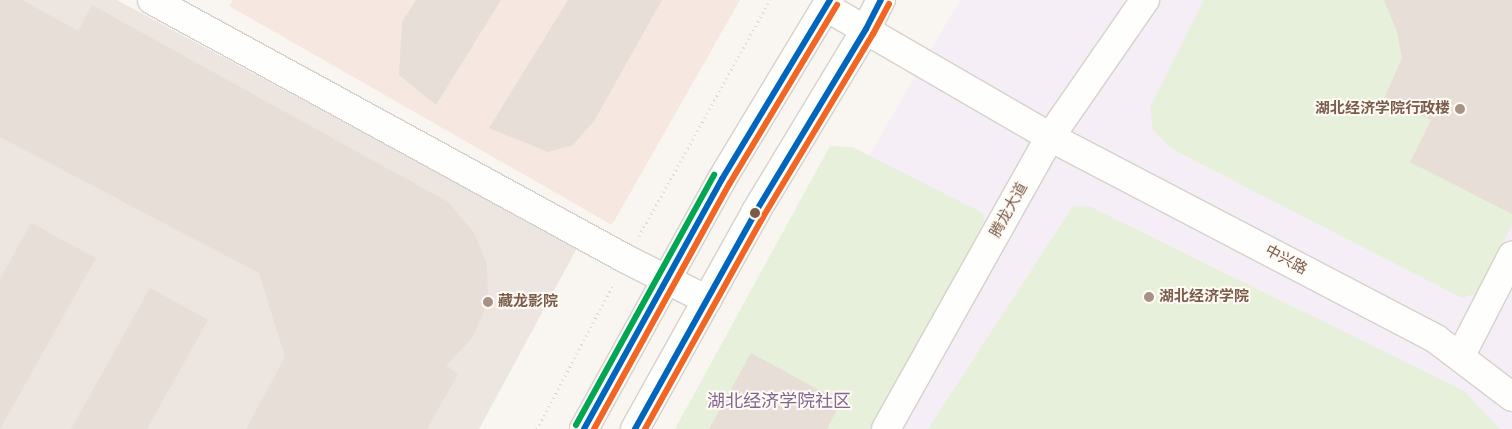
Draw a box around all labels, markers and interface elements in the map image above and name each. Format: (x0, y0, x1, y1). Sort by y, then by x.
place label: 湖北经济学院行政楼 (1315, 100, 1450, 118)
marker: 湖北经济学院行政楼 (1454, 103, 1466, 115)
street label: 腾龙大道 (987, 179, 1031, 241)
unlabelled marker (750, 208, 760, 218)
street label: 中兴路 (1262, 241, 1310, 279)
place label: 湖北经济学院 (1159, 288, 1249, 306)
marker: 湖北经济学院 (1143, 291, 1155, 303)
place label: 藏龙影院 (498, 293, 558, 311)
marker: 藏龙影院 (482, 296, 494, 308)
district label: 湖北经济学院社区 (707, 390, 851, 412)

